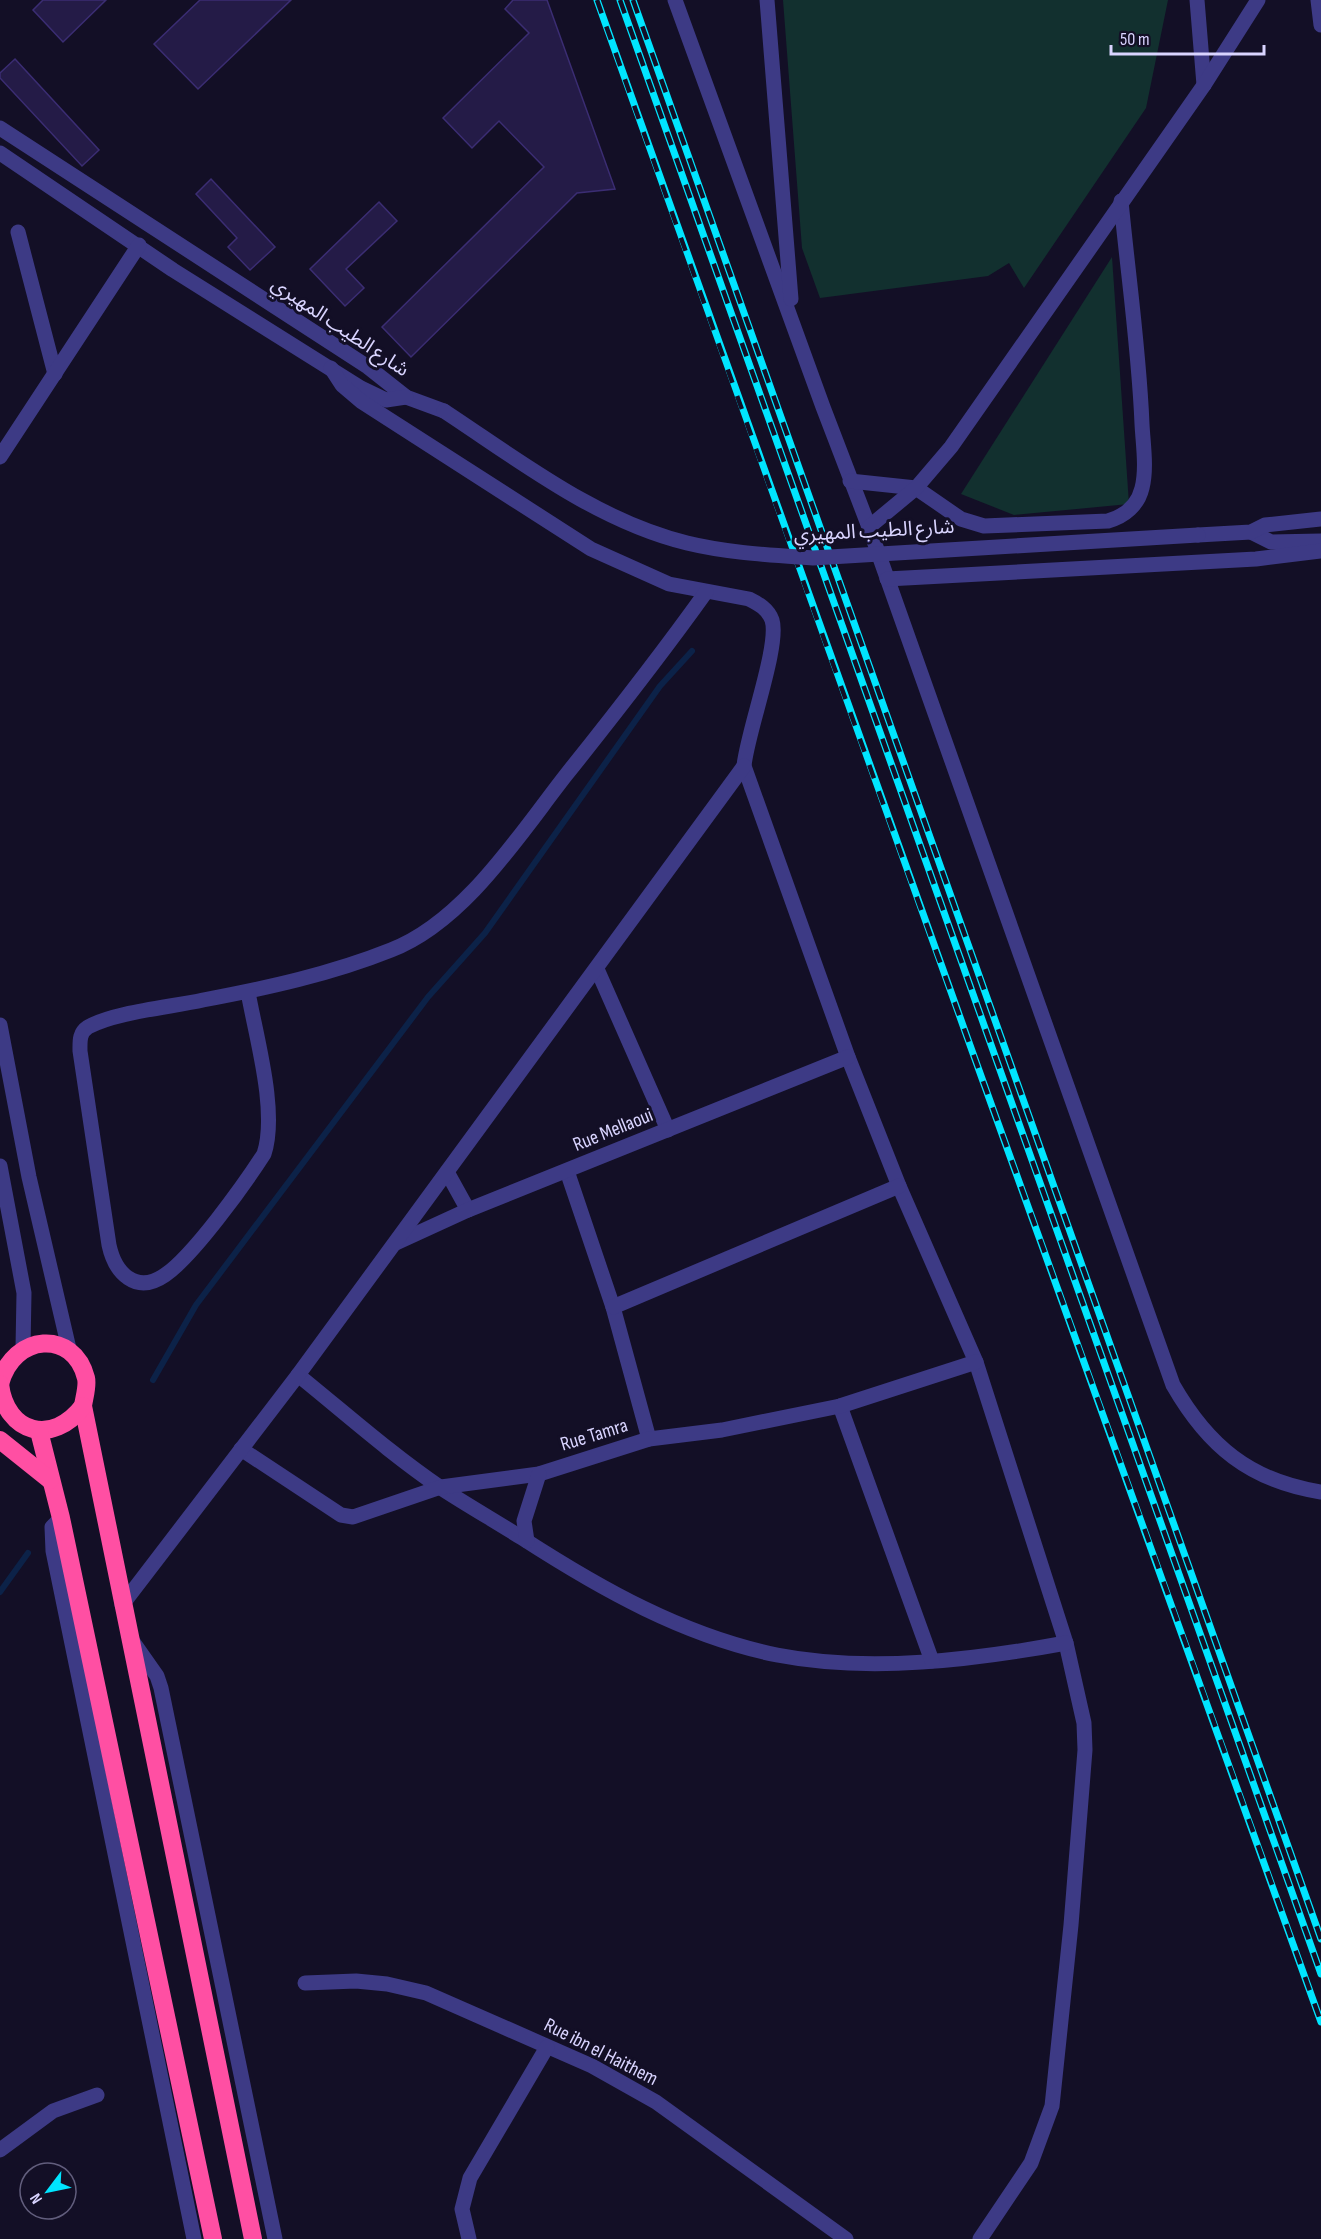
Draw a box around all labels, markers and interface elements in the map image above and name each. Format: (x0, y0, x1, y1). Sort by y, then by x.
scale bar (1111, 18, 1264, 56)
text: 50 m (1120, 29, 1150, 50)
street label: شارع الطيب المهيري (265, 272, 413, 384)
street label: شارع الطيب المهيري (793, 515, 955, 550)
street label: Rue Mellaoui (569, 1103, 657, 1157)
street label: Rue Tamra (557, 1413, 631, 1457)
street label: Rue ibn el Haithem (540, 2013, 662, 2091)
north arrow (18, 2161, 78, 2221)
text: N (26, 2189, 47, 2207)

